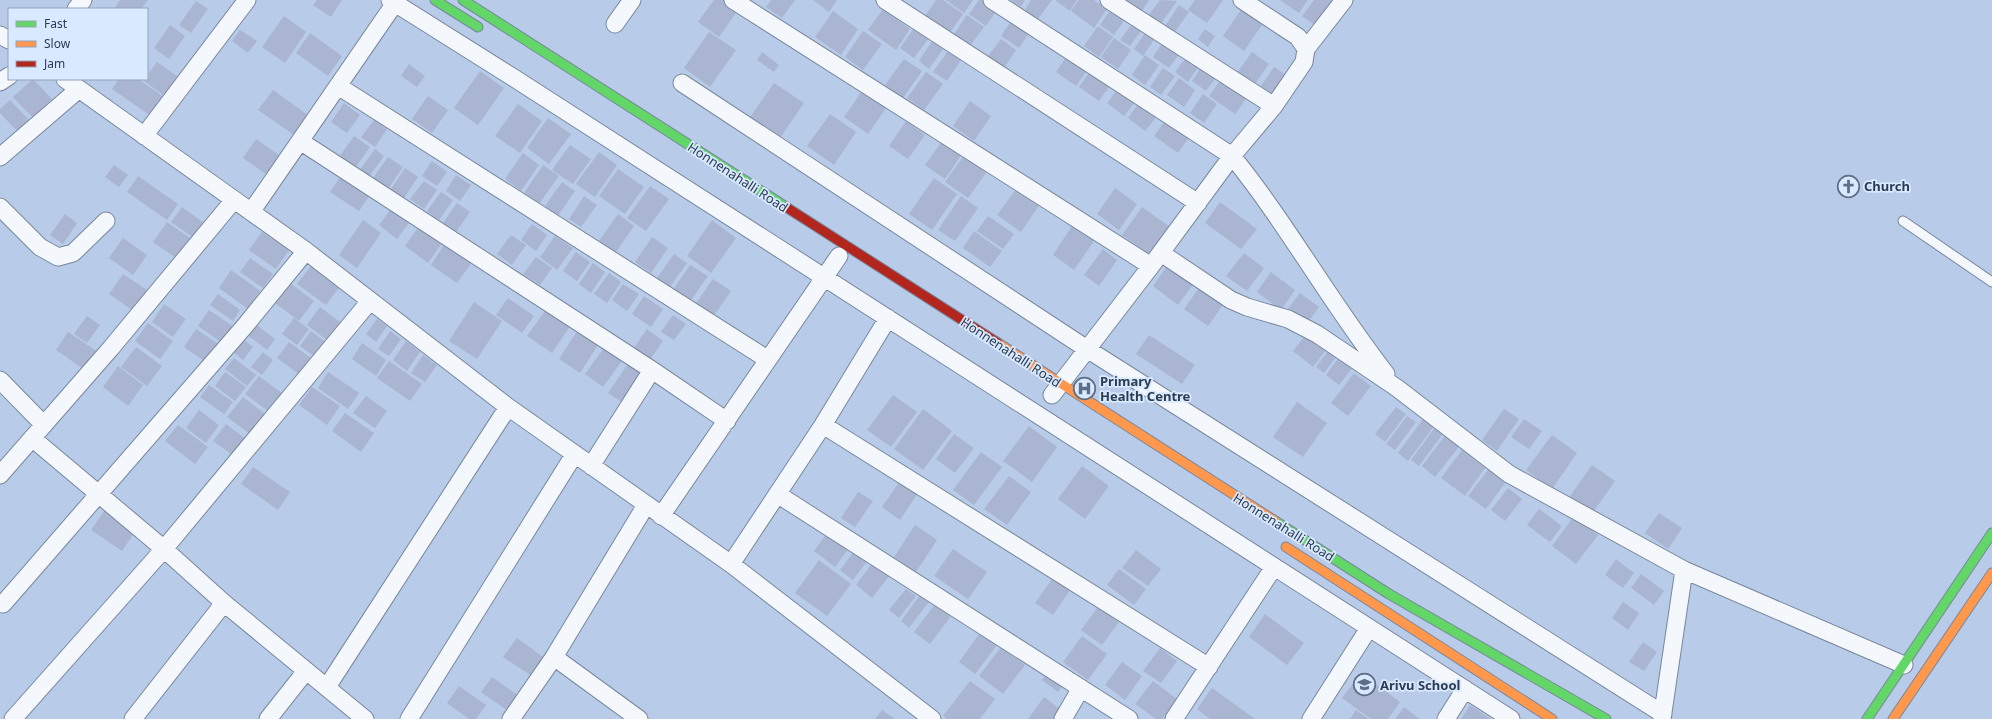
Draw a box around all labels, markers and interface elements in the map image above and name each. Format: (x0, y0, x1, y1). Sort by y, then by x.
legend (8, 8, 148, 80)
text: Fast (44, 15, 68, 32)
text: Slow (44, 35, 71, 52)
text: Jam (43, 55, 65, 72)
street label: Honnenahalli Road (684, 138, 792, 216)
church icon: Church (1836, 173, 1862, 199)
place label: Church (1864, 177, 1910, 195)
street label: Honnenahalli Road (957, 313, 1065, 391)
place label: Primary Health Centre (1100, 372, 1191, 405)
hospital icon: Primary Health Centre (1071, 375, 1097, 401)
street label: Honnenahalli Road (1230, 489, 1338, 565)
school or university icon: Arivu School (1352, 672, 1378, 698)
place label: Arivu School (1380, 676, 1460, 694)

